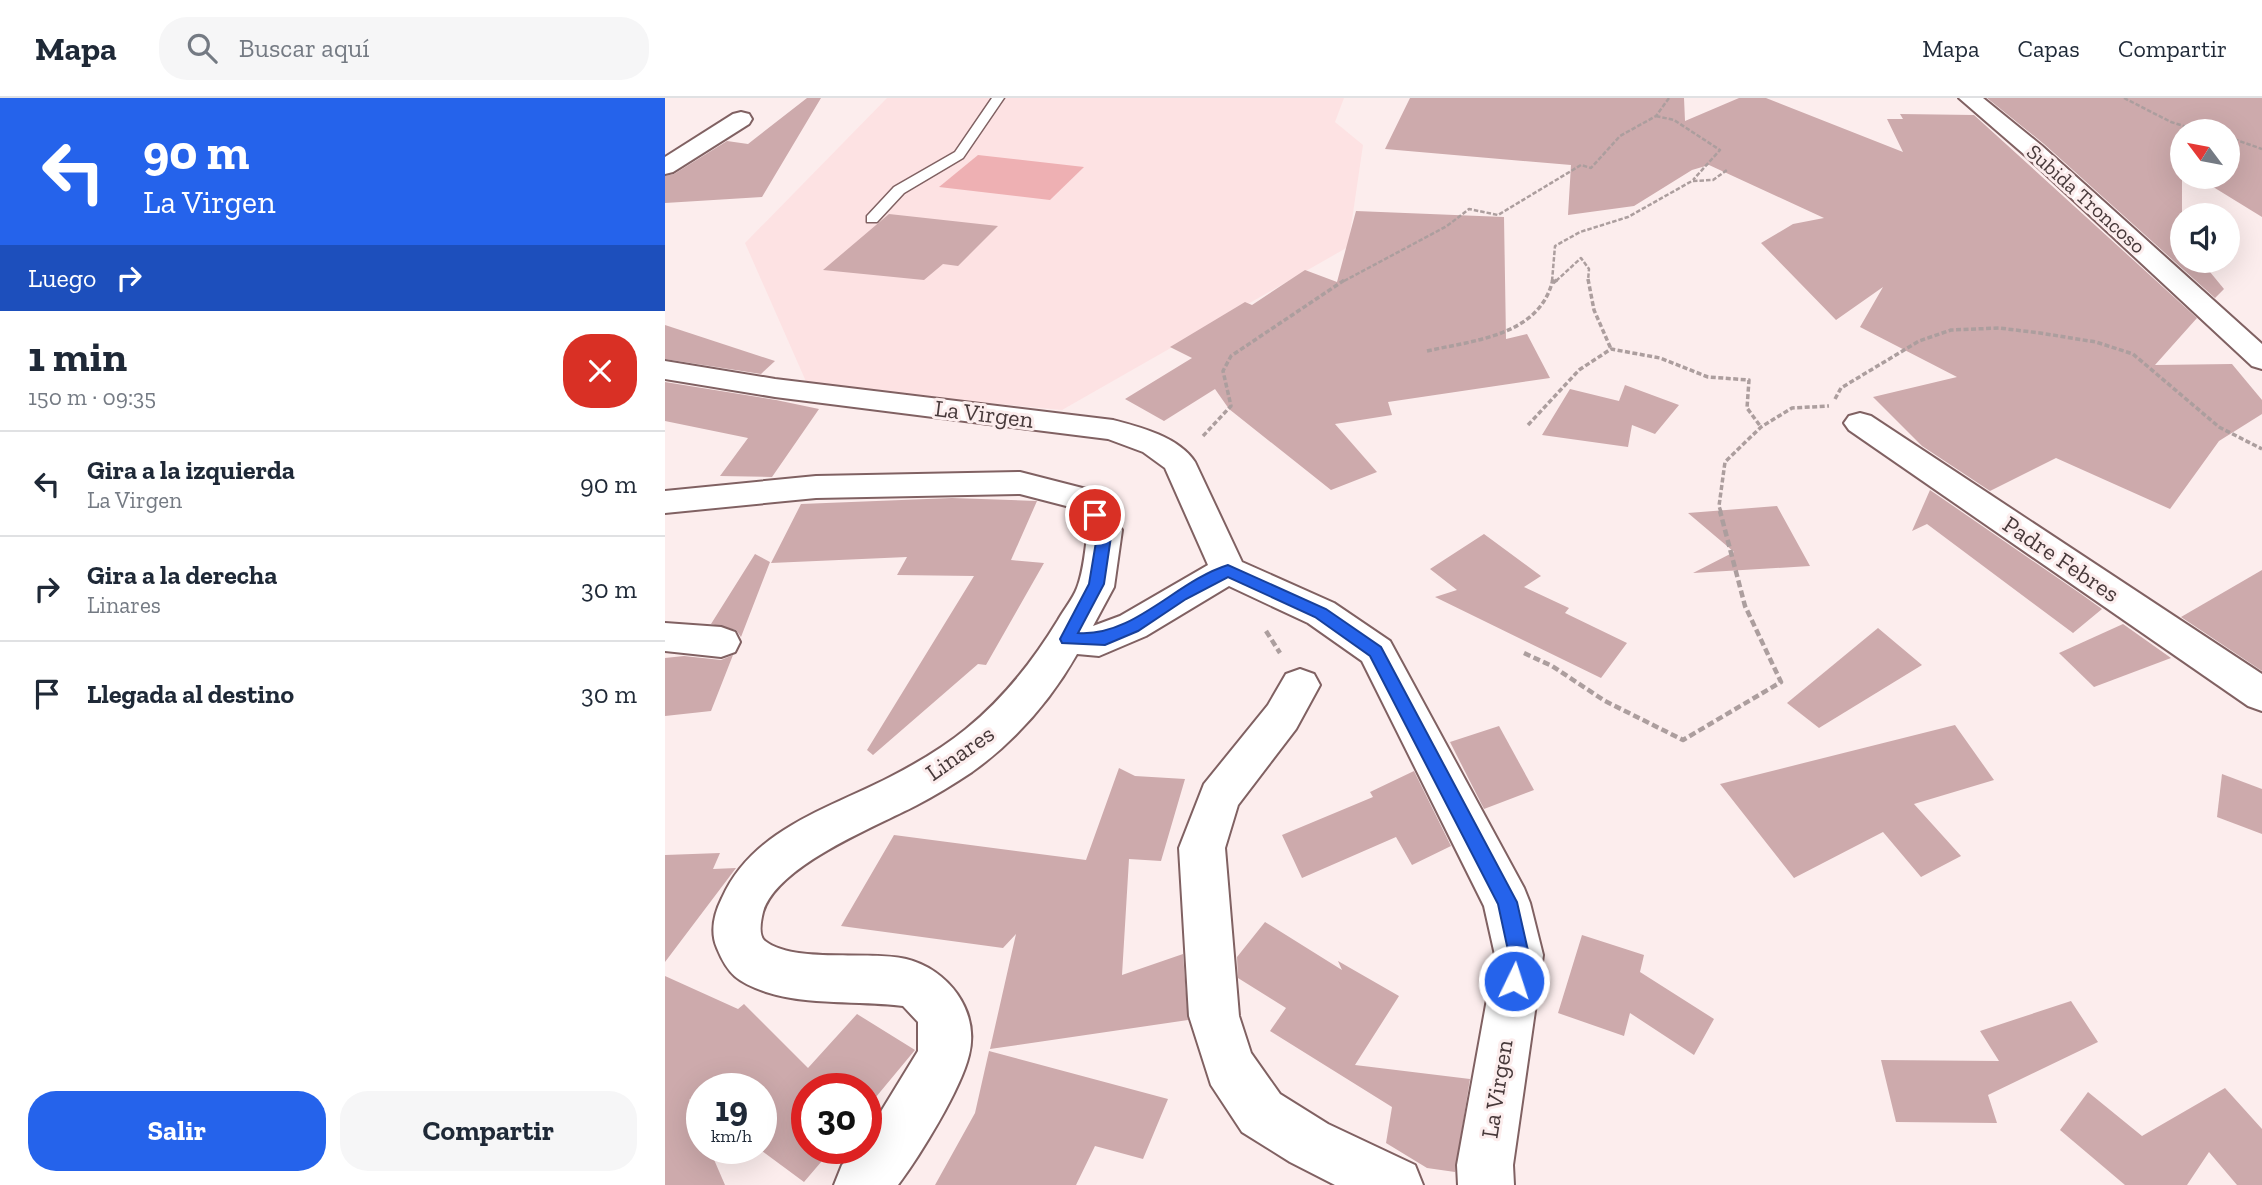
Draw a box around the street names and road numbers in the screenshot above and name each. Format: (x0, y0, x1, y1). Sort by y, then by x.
street label: Subida Troncoso (2022, 139, 2151, 258)
street label: La Virgen (933, 393, 1035, 434)
street label: Padre Febres (1998, 509, 2125, 608)
street label: Linares (920, 719, 1000, 787)
street label: La Virgen (1474, 1037, 1519, 1140)

